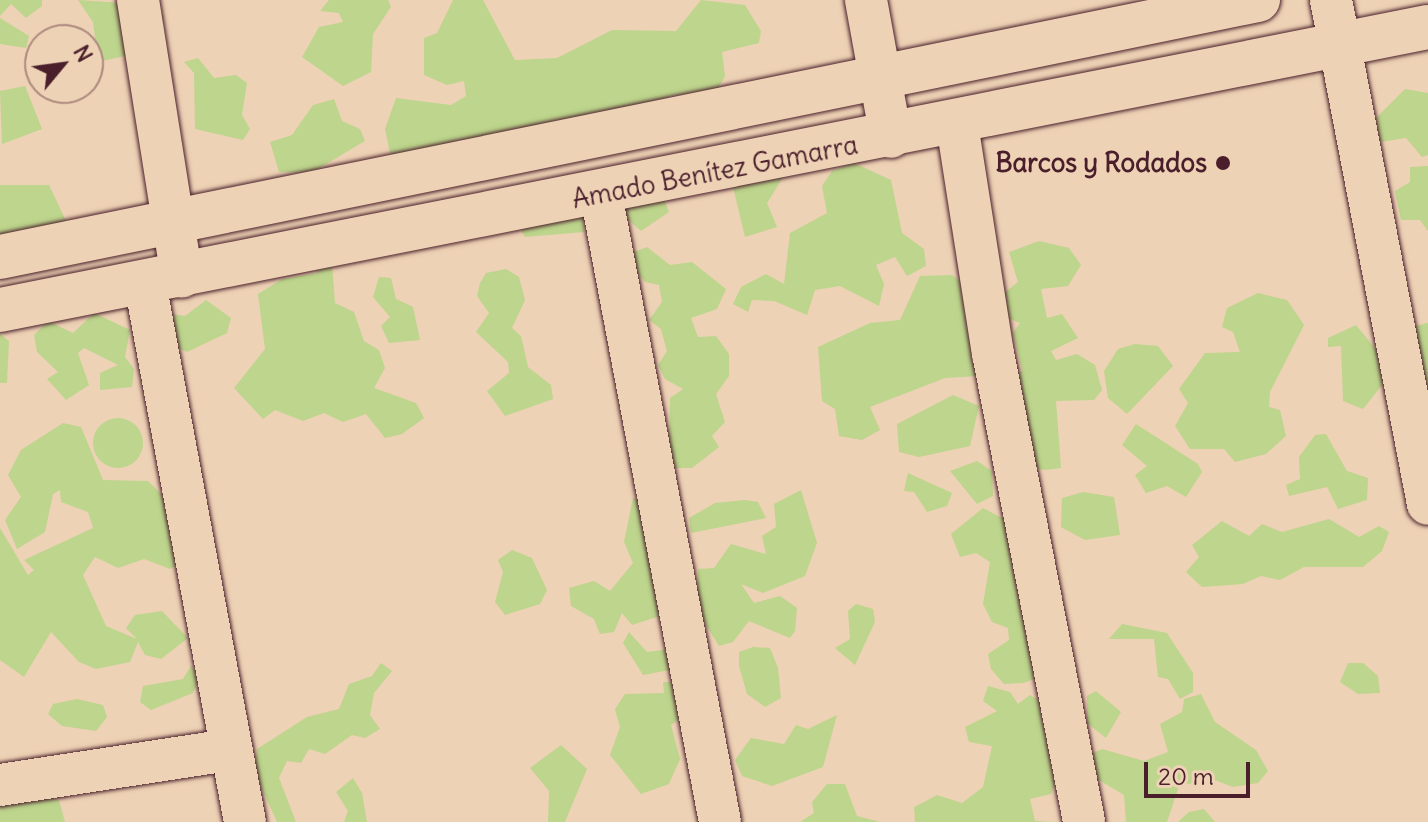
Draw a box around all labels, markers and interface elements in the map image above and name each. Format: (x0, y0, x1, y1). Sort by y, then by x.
north arrow (24, 24, 104, 104)
text: N (67, 40, 99, 67)
street label: Amado Benítez Gamarra (569, 129, 861, 215)
place label: Barcos y Rodados (995, 147, 1207, 179)
marker: Barcos y Rodados (1214, 154, 1232, 172)
scale bar (1148, 746, 1254, 796)
text: 20 m (1158, 761, 1214, 791)

